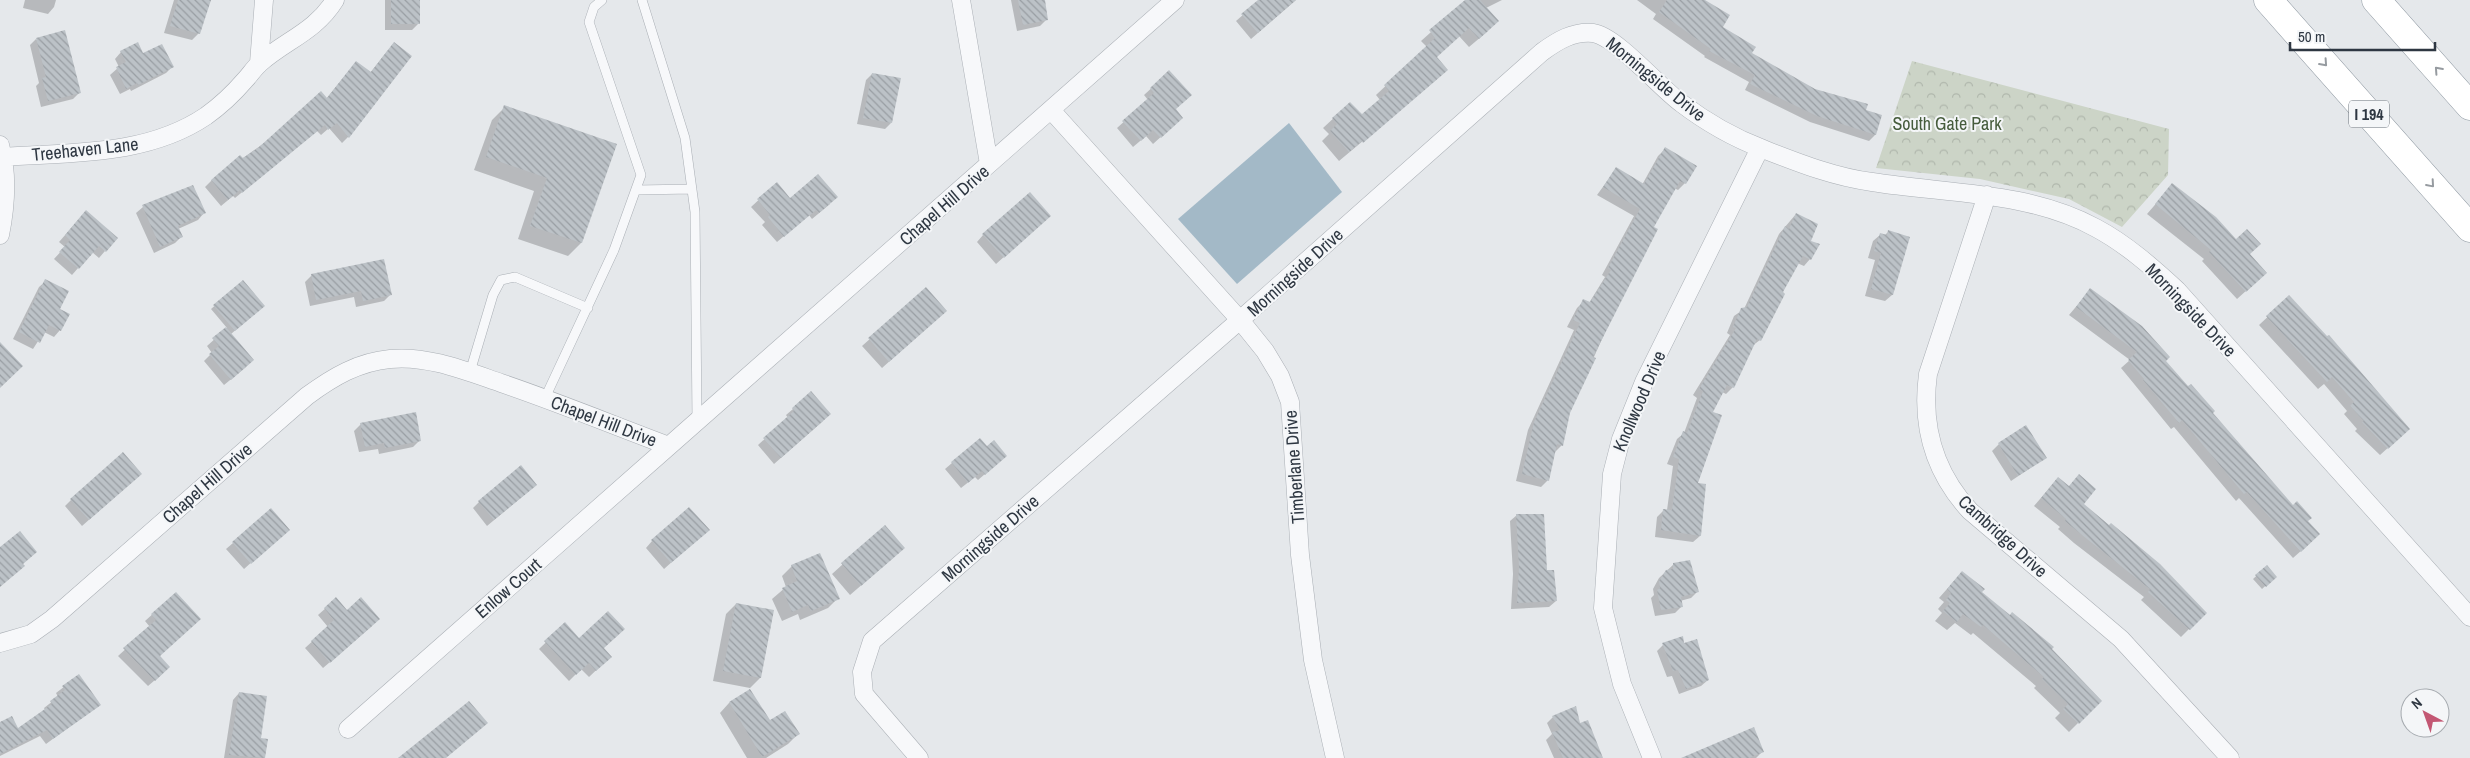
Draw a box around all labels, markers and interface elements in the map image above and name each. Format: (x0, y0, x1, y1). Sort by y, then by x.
scale bar (2290, 20, 2435, 52)
text: 50 m (2298, 26, 2325, 47)
street label: Morningside Drive (1601, 31, 1711, 127)
one-way arrow (2318, 57, 2327, 66)
one-way arrow (2434, 66, 2443, 75)
road number: I 194 (2349, 100, 2389, 128)
park label: South Gate Park (1892, 111, 2002, 136)
street label: Treehaven Lane (31, 131, 139, 167)
street label: Chapel Hill Drive (894, 159, 994, 251)
one-way arrow (2426, 179, 2435, 188)
street label: Morningside Drive (1242, 222, 1348, 322)
street label: Morningside Drive (2140, 258, 2242, 362)
street label: Knollwood Drive (1606, 347, 1672, 455)
street label: Chapel Hill Drive (547, 389, 661, 453)
street label: Timberlane Drive (1278, 409, 1310, 525)
street label: Chapel Hill Drive (157, 437, 257, 529)
street label: Morningside Drive (936, 489, 1044, 587)
street label: Cambridge Drive (1953, 489, 2053, 583)
street label: Enlow Court (469, 552, 547, 624)
north arrow (2400, 688, 2450, 738)
text: N (2407, 694, 2426, 713)

